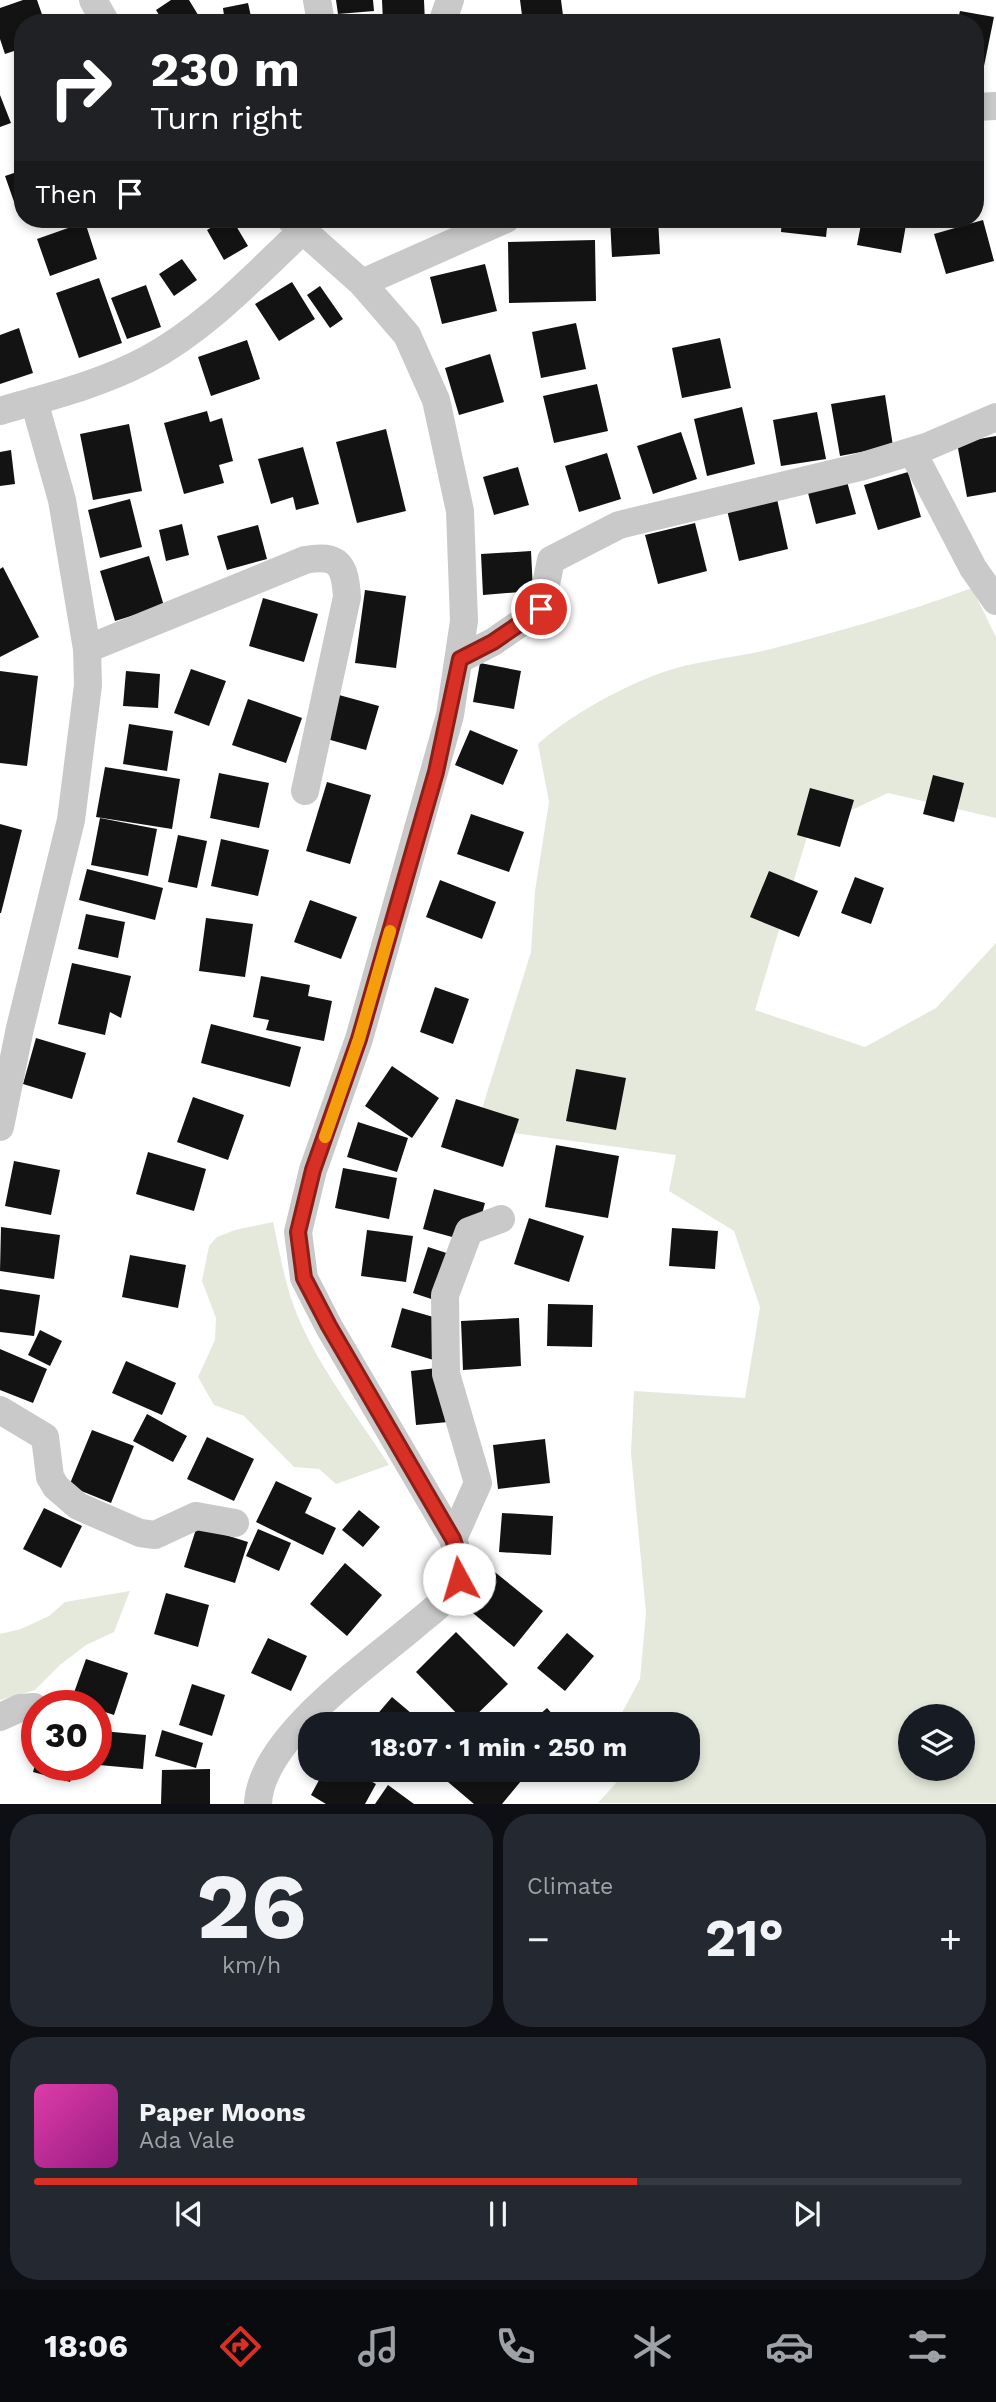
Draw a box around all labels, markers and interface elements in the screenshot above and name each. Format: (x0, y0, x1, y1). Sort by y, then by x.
text: 230 m (150, 40, 300, 98)
icon: right (35, 42, 126, 133)
text: Turn right (150, 99, 302, 137)
icon: arrive (111, 175, 149, 213)
text: Then (35, 179, 97, 209)
pin (511, 579, 571, 639)
icon: arrive (522, 590, 560, 628)
position arrow (422, 1542, 496, 1616)
speed limit sign: 30 (21, 1690, 112, 1781)
map controls (898, 1704, 975, 1781)
button: layers (898, 1704, 975, 1781)
text: 18:07 · 1 min · 250 m (371, 1732, 627, 1762)
text: 26 (196, 1853, 307, 1960)
text: Climate (527, 1873, 613, 1900)
text: 21° (705, 1908, 784, 1969)
text: − (527, 1917, 550, 1961)
text: + (939, 1917, 962, 1961)
text: km/h (222, 1952, 281, 1979)
text: Paper Moons (139, 2097, 306, 2127)
text: Ada Vale (139, 2127, 235, 2154)
icon: previous (170, 2195, 208, 2233)
icon: pause (479, 2195, 517, 2233)
icon: next (788, 2195, 826, 2233)
icon: directions (216, 2322, 265, 2371)
icon: music (354, 2322, 403, 2371)
icon: phone (491, 2322, 540, 2371)
icon: climate (628, 2322, 677, 2371)
icon: car (765, 2322, 814, 2371)
icon: filters (903, 2322, 952, 2371)
text: 18:06 (44, 2327, 128, 2365)

